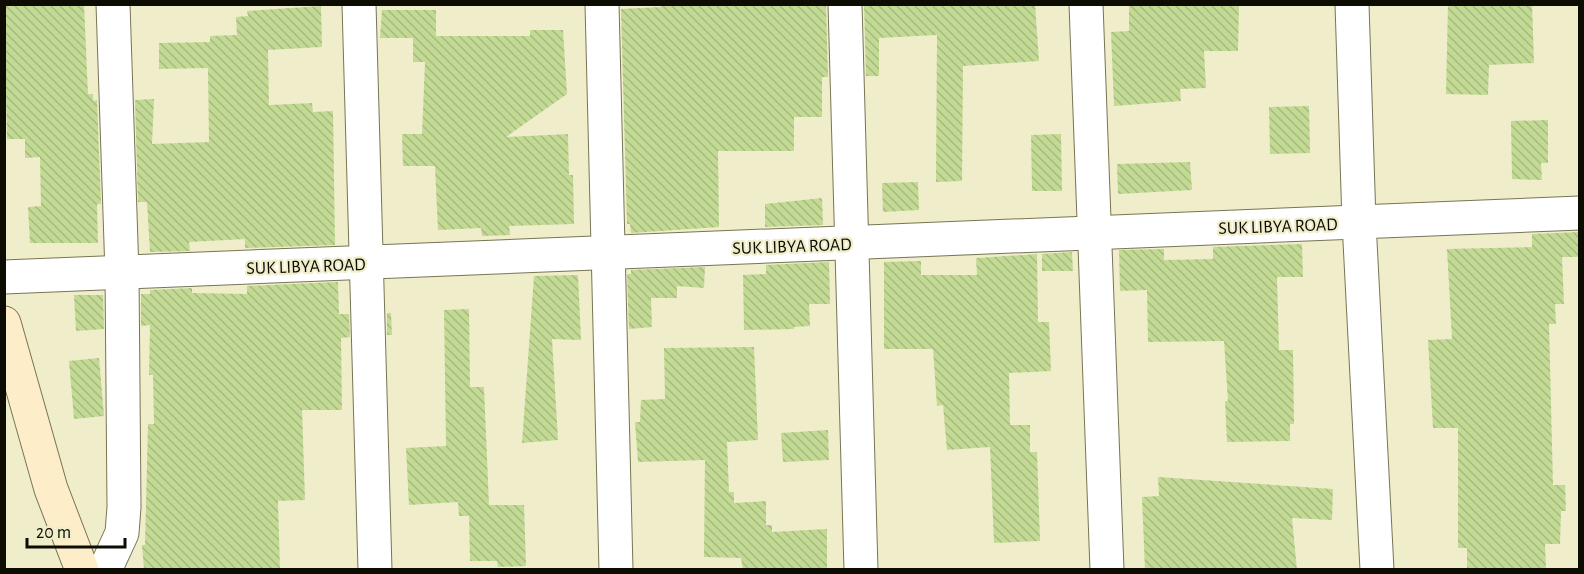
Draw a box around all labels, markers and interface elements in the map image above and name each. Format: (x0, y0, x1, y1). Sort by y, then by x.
street label: SUK LIBYA ROAD (1218, 216, 1338, 238)
street label: SUK LIBYA ROAD (732, 236, 852, 258)
street label: SUK LIBYA ROAD (246, 256, 366, 278)
scale bar (27, 511, 124, 549)
text: 20 m (36, 524, 71, 542)

